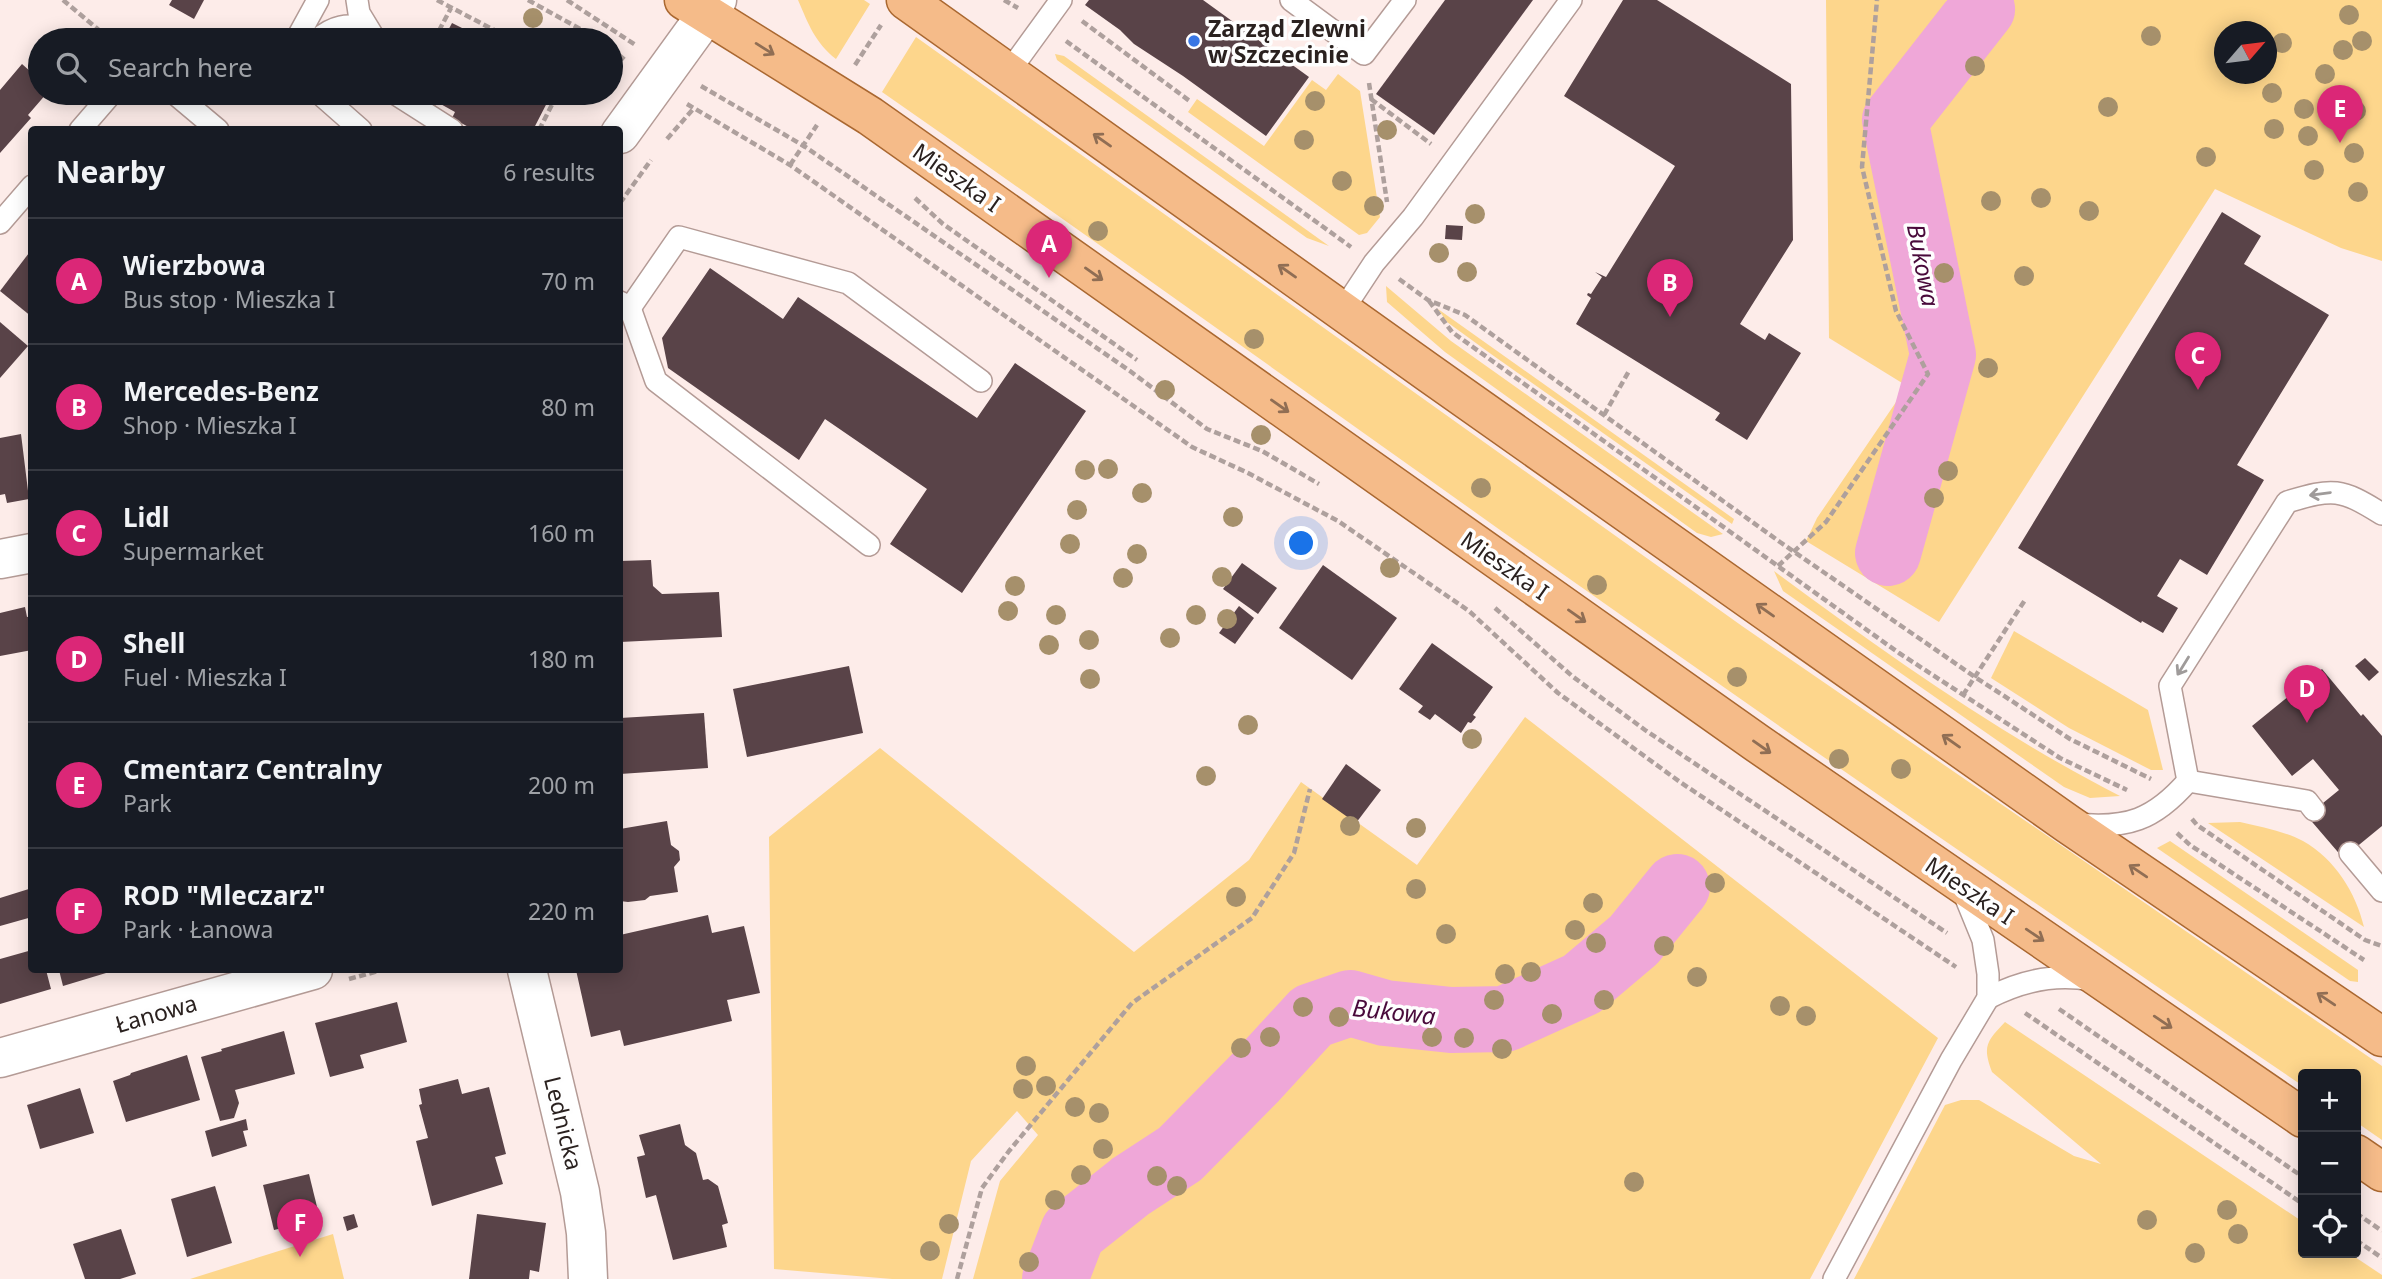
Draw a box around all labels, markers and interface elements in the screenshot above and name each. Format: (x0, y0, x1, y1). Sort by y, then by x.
place label: Zarząd Zlewni w Szczecinie (1208, 12, 1366, 70)
north arrow (2214, 21, 2277, 84)
search box (28, 28, 623, 105)
marker: Zarząd Zlewni w Szczecinie (1186, 33, 1202, 49)
one-way arrow (755, 42, 774, 56)
icon: search (52, 48, 90, 86)
text: Search here (108, 49, 253, 85)
pin: E (2317, 85, 2363, 143)
one-way arrow (1093, 133, 1112, 147)
street label: Mieszka I (907, 135, 1007, 219)
text: Nearby (56, 151, 165, 192)
text: 6 results (503, 156, 595, 188)
pin: A (1026, 220, 1072, 278)
water label: Bukowa (1900, 221, 1948, 310)
text: Wierzbowa (123, 247, 266, 283)
pin: B (1647, 259, 1693, 317)
one-way arrow (1278, 264, 1297, 278)
text: A (71, 265, 87, 297)
text: 70 m (541, 265, 595, 297)
one-way arrow (1084, 267, 1103, 281)
text: Bus stop · Mieszka I (123, 283, 335, 315)
pin: C (2175, 332, 2221, 390)
text: Mercedes-Benz (123, 373, 319, 409)
text: B (71, 391, 87, 423)
text: 80 m (541, 391, 595, 423)
one-way arrow (1270, 398, 1289, 413)
text: Shop · Mieszka I (123, 409, 297, 441)
one-way arrow (2309, 488, 2331, 501)
text: Lidl (123, 499, 170, 535)
text: C (72, 517, 86, 549)
text: 160 m (528, 517, 595, 549)
street label: Mieszka I (1455, 523, 1555, 607)
your location (1284, 526, 1318, 560)
text: Supermarket (123, 535, 264, 567)
one-way arrow (1756, 603, 1775, 617)
one-way arrow (1567, 608, 1586, 623)
text: Shell (123, 625, 185, 661)
text: D (71, 643, 87, 675)
text: 180 m (528, 643, 595, 675)
one-way arrow (2176, 655, 2190, 675)
text: Fuel · Mieszka I (123, 661, 287, 693)
pin: D (2284, 665, 2330, 723)
one-way arrow (1942, 734, 1961, 748)
one-way arrow (1752, 740, 1771, 754)
text: Cmentarz Centralny (123, 751, 382, 787)
text: E (73, 769, 85, 801)
text: 200 m (528, 769, 595, 801)
text: Park (123, 787, 172, 819)
street label: Mieszka I (1919, 849, 2021, 931)
one-way arrow (2128, 864, 2148, 878)
text: ROD "Mleczarz" (123, 877, 325, 913)
text: F (73, 895, 85, 927)
text: 220 m (528, 895, 595, 927)
text: Park · Łanowa (123, 913, 273, 945)
one-way arrow (2025, 928, 2044, 942)
street label: Łanowa (111, 986, 201, 1040)
water label: Bukowa (1351, 990, 1438, 1032)
one-way arrow (2316, 992, 2336, 1006)
one-way arrow (2152, 1015, 2172, 1029)
map controls (2298, 1069, 2361, 1258)
button: + (2298, 1069, 2361, 1132)
street label: Lednicka (537, 1073, 591, 1173)
button: − (2298, 1132, 2361, 1195)
button: locate (2298, 1195, 2361, 1258)
pin: F (277, 1199, 323, 1257)

